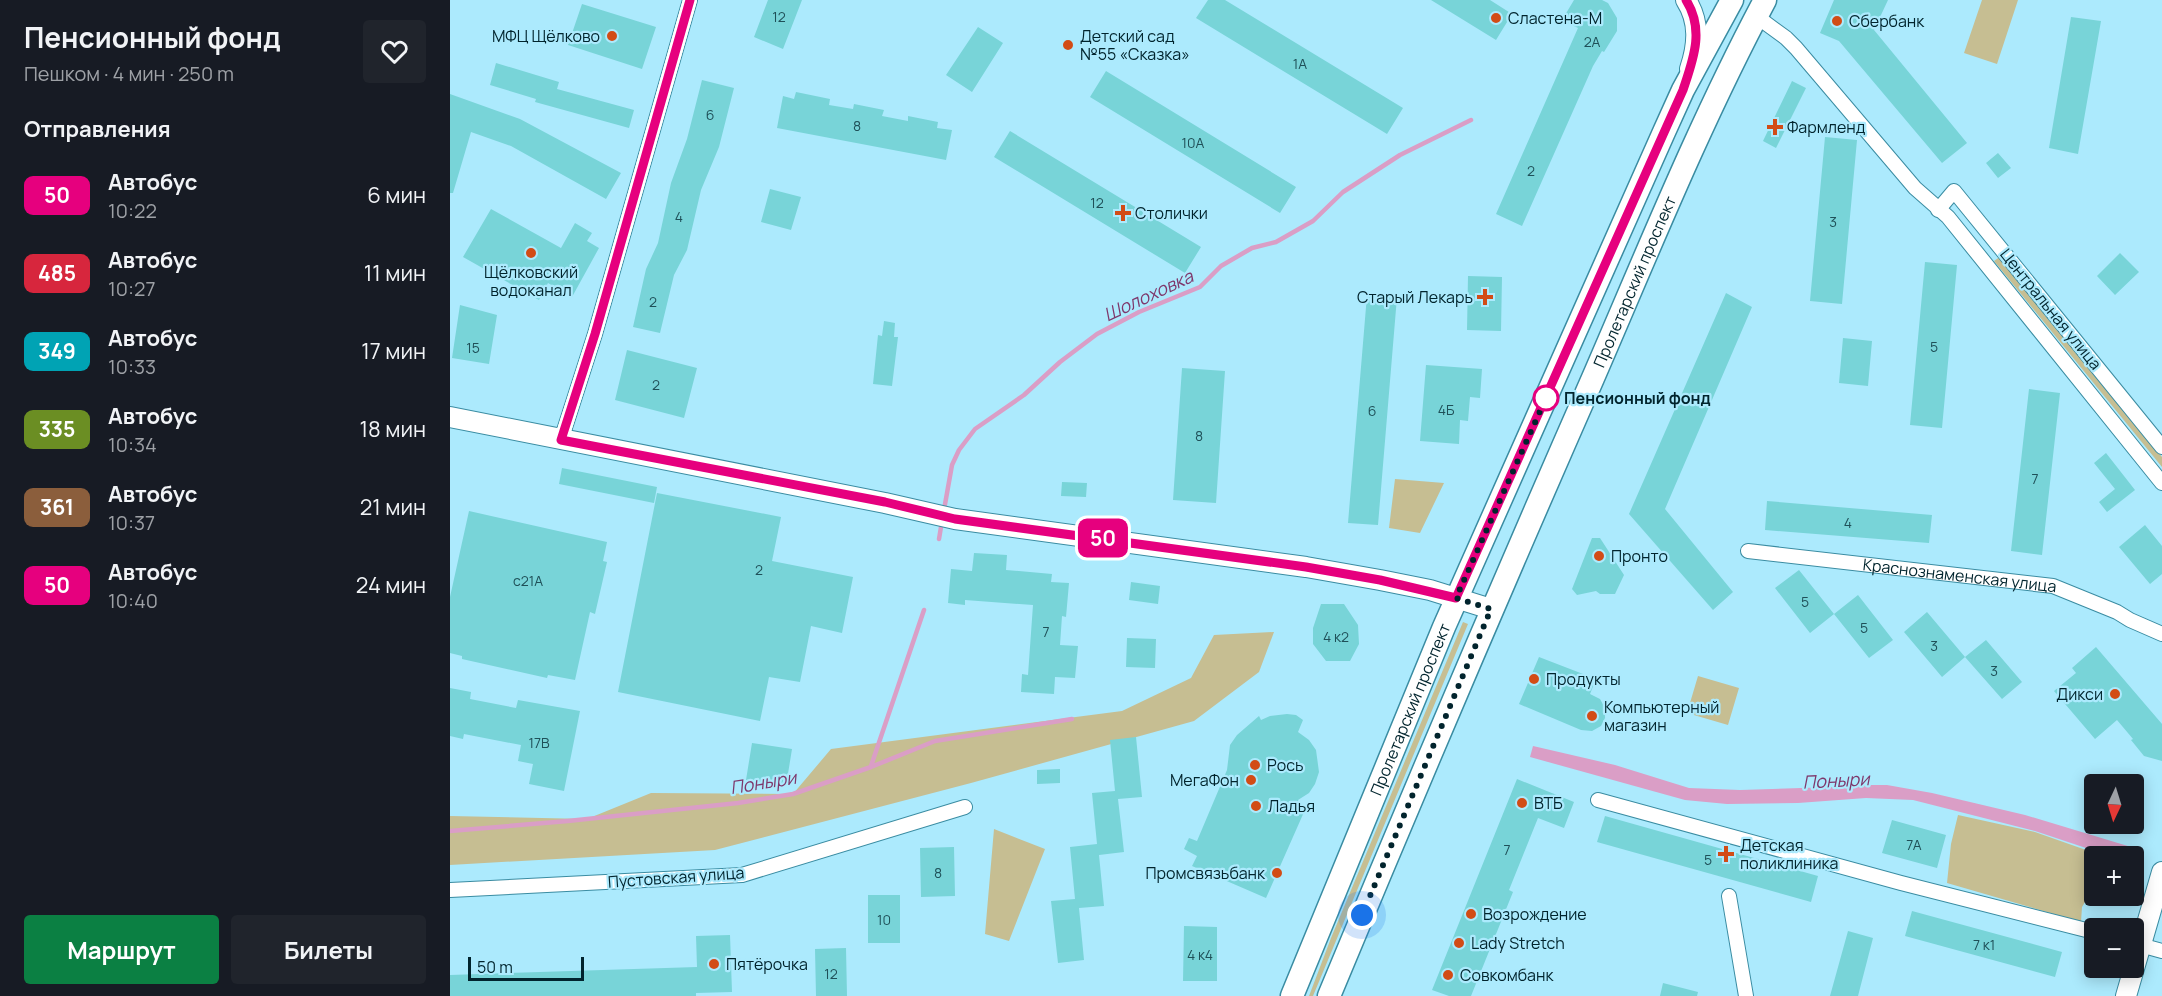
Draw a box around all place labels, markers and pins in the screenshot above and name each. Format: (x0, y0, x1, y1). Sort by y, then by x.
place label: Сластена-М (1508, 7, 1602, 29)
place label: Сбербанк (1849, 10, 1925, 32)
marker: Сластена-М (1489, 11, 1503, 25)
marker: Сбербанк (1830, 14, 1844, 28)
place label: МФЦ Щёлково (492, 25, 600, 47)
place label: Детский сад №55 «Сказка» (1080, 25, 1190, 65)
marker: МФЦ Щёлково (605, 29, 619, 43)
marker: Детский сад №55 «Сказка» (1061, 38, 1075, 52)
place label: Фармленд (1787, 116, 1866, 138)
marker: Фармленд (1768, 120, 1782, 134)
place label: Столички (1135, 202, 1208, 224)
marker: Столички (1116, 206, 1130, 220)
marker: Щёлковский водоканал (524, 246, 538, 260)
place label: Щёлковский водоканал (484, 261, 578, 301)
place label: Старый Лекарь (1357, 286, 1473, 308)
marker: Старый Лекарь (1478, 290, 1492, 304)
marker: Пенсионный фонд (1533, 385, 1559, 411)
place label: Пенсионный фонд (1564, 387, 1711, 409)
place label: Пронто (1611, 545, 1668, 567)
marker: Пронто (1592, 549, 1606, 563)
place label: Продукты (1546, 668, 1621, 690)
marker: Продукты (1527, 672, 1541, 686)
place label: Дикси (2056, 683, 2103, 705)
marker: Дикси (2108, 687, 2122, 701)
place label: Компьютерный магазин (1604, 696, 1719, 736)
marker: Компьютерный магазин (1585, 709, 1599, 723)
place label: Рось (1267, 754, 1304, 776)
marker: Рось (1248, 758, 1262, 772)
place label: МегаФон (1170, 769, 1239, 791)
marker: МегаФон (1244, 773, 1258, 787)
place label: ВТБ (1534, 792, 1563, 814)
place label: Ладья (1268, 795, 1315, 817)
marker: ВТБ (1515, 796, 1529, 810)
marker: Ладья (1249, 799, 1263, 813)
place label: Детская поликлиника (1740, 834, 1838, 874)
marker: Детская поликлиника (1717, 845, 1735, 863)
place label: Промсвязьбанк (1145, 862, 1266, 884)
marker: Промсвязьбанк (1270, 866, 1284, 880)
place label: Возрождение (1483, 903, 1587, 925)
marker: Возрождение (1464, 907, 1478, 921)
place label: Lady Stretch (1471, 932, 1565, 954)
marker: Lady Stretch (1452, 936, 1466, 950)
place label: Пятёрочка (726, 953, 808, 975)
marker: Пятёрочка (707, 957, 721, 971)
place label: Совкомбанк (1460, 964, 1554, 986)
marker: Совкомбанк (1441, 968, 1455, 982)

